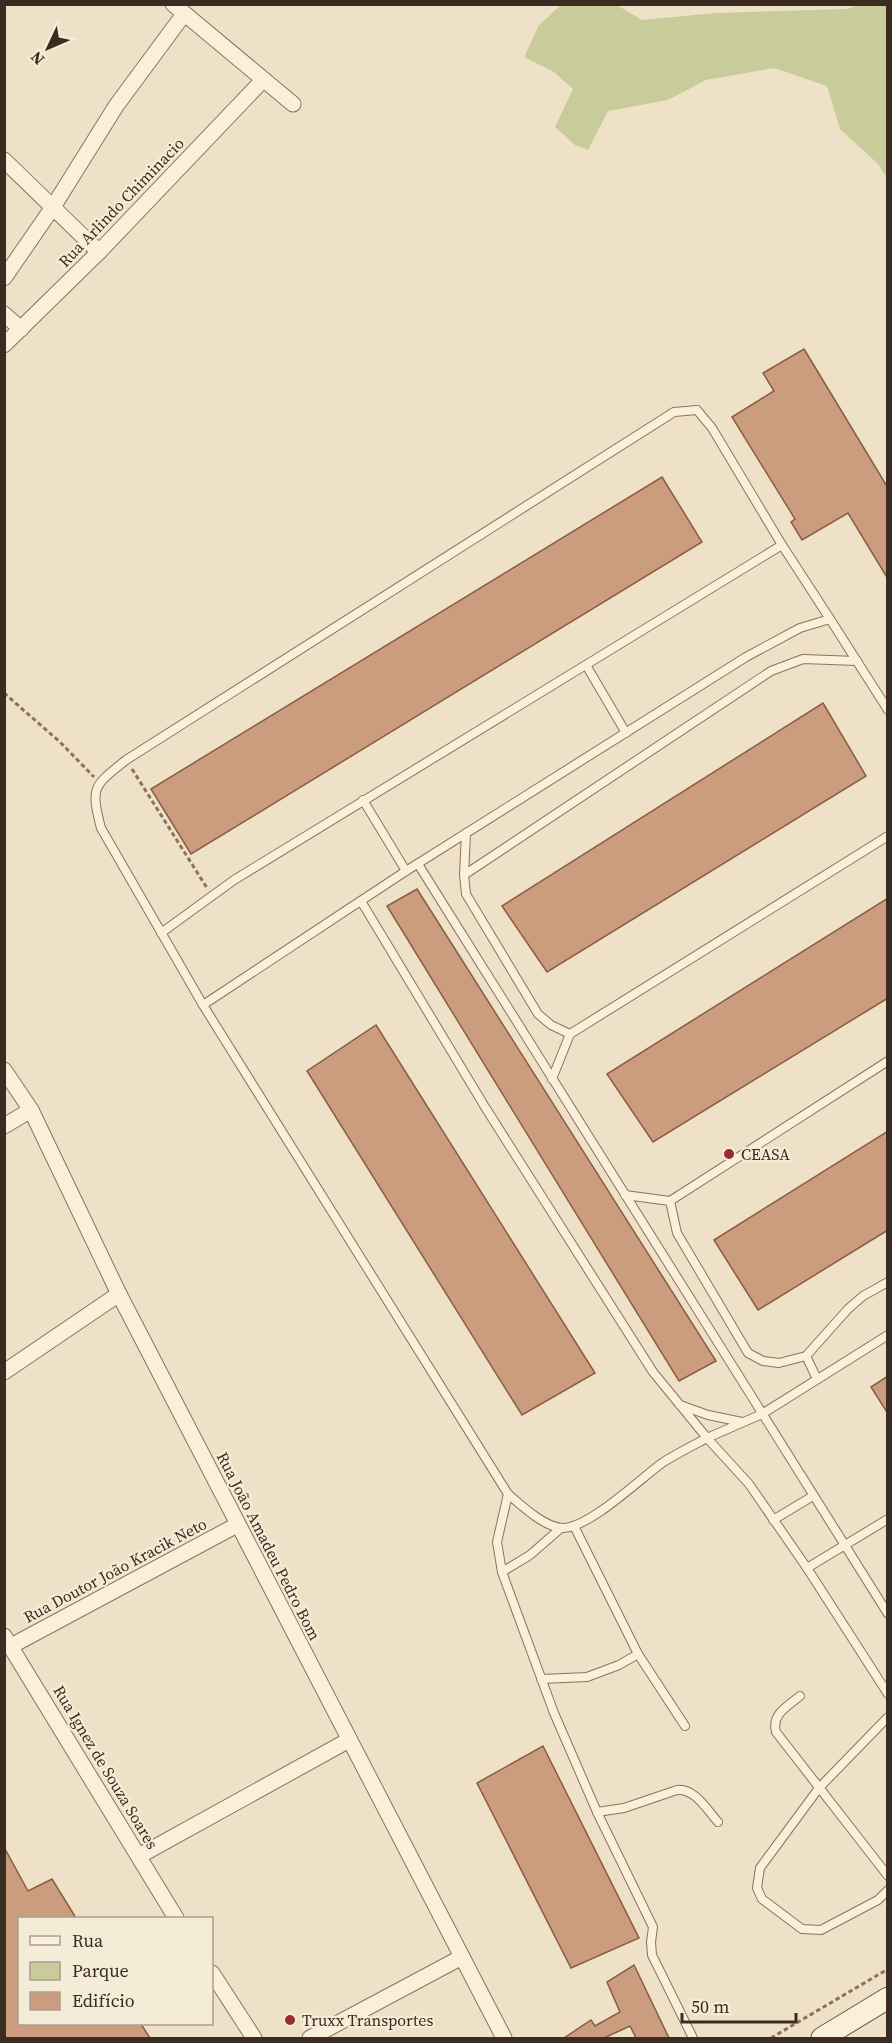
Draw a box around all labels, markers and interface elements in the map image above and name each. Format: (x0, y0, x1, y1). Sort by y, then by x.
north arrow (18, 18, 78, 78)
text: N (25, 46, 49, 70)
street label: Rua Arlindo Chiminacio (53, 132, 189, 272)
place label: CEASA (741, 1143, 790, 1165)
marker: CEASA (722, 1147, 736, 1161)
street label: Rua João Amadeu Pedro Bom (212, 1448, 326, 1644)
street label: Rua Doutor João Kracik Neto (20, 1512, 211, 1628)
street label: Rua Ignez de Souza Soares (48, 1681, 164, 1853)
legend (18, 1917, 213, 2025)
text: Rua (72, 1928, 104, 1953)
text: Parque (72, 1958, 129, 1983)
scale bar (682, 1986, 796, 2024)
text: Edifício (72, 1988, 135, 2013)
text: 50 m (691, 1994, 729, 2019)
place label: Truxx Transportes (302, 2009, 433, 2031)
marker: Truxx Transportes (283, 2013, 297, 2027)

